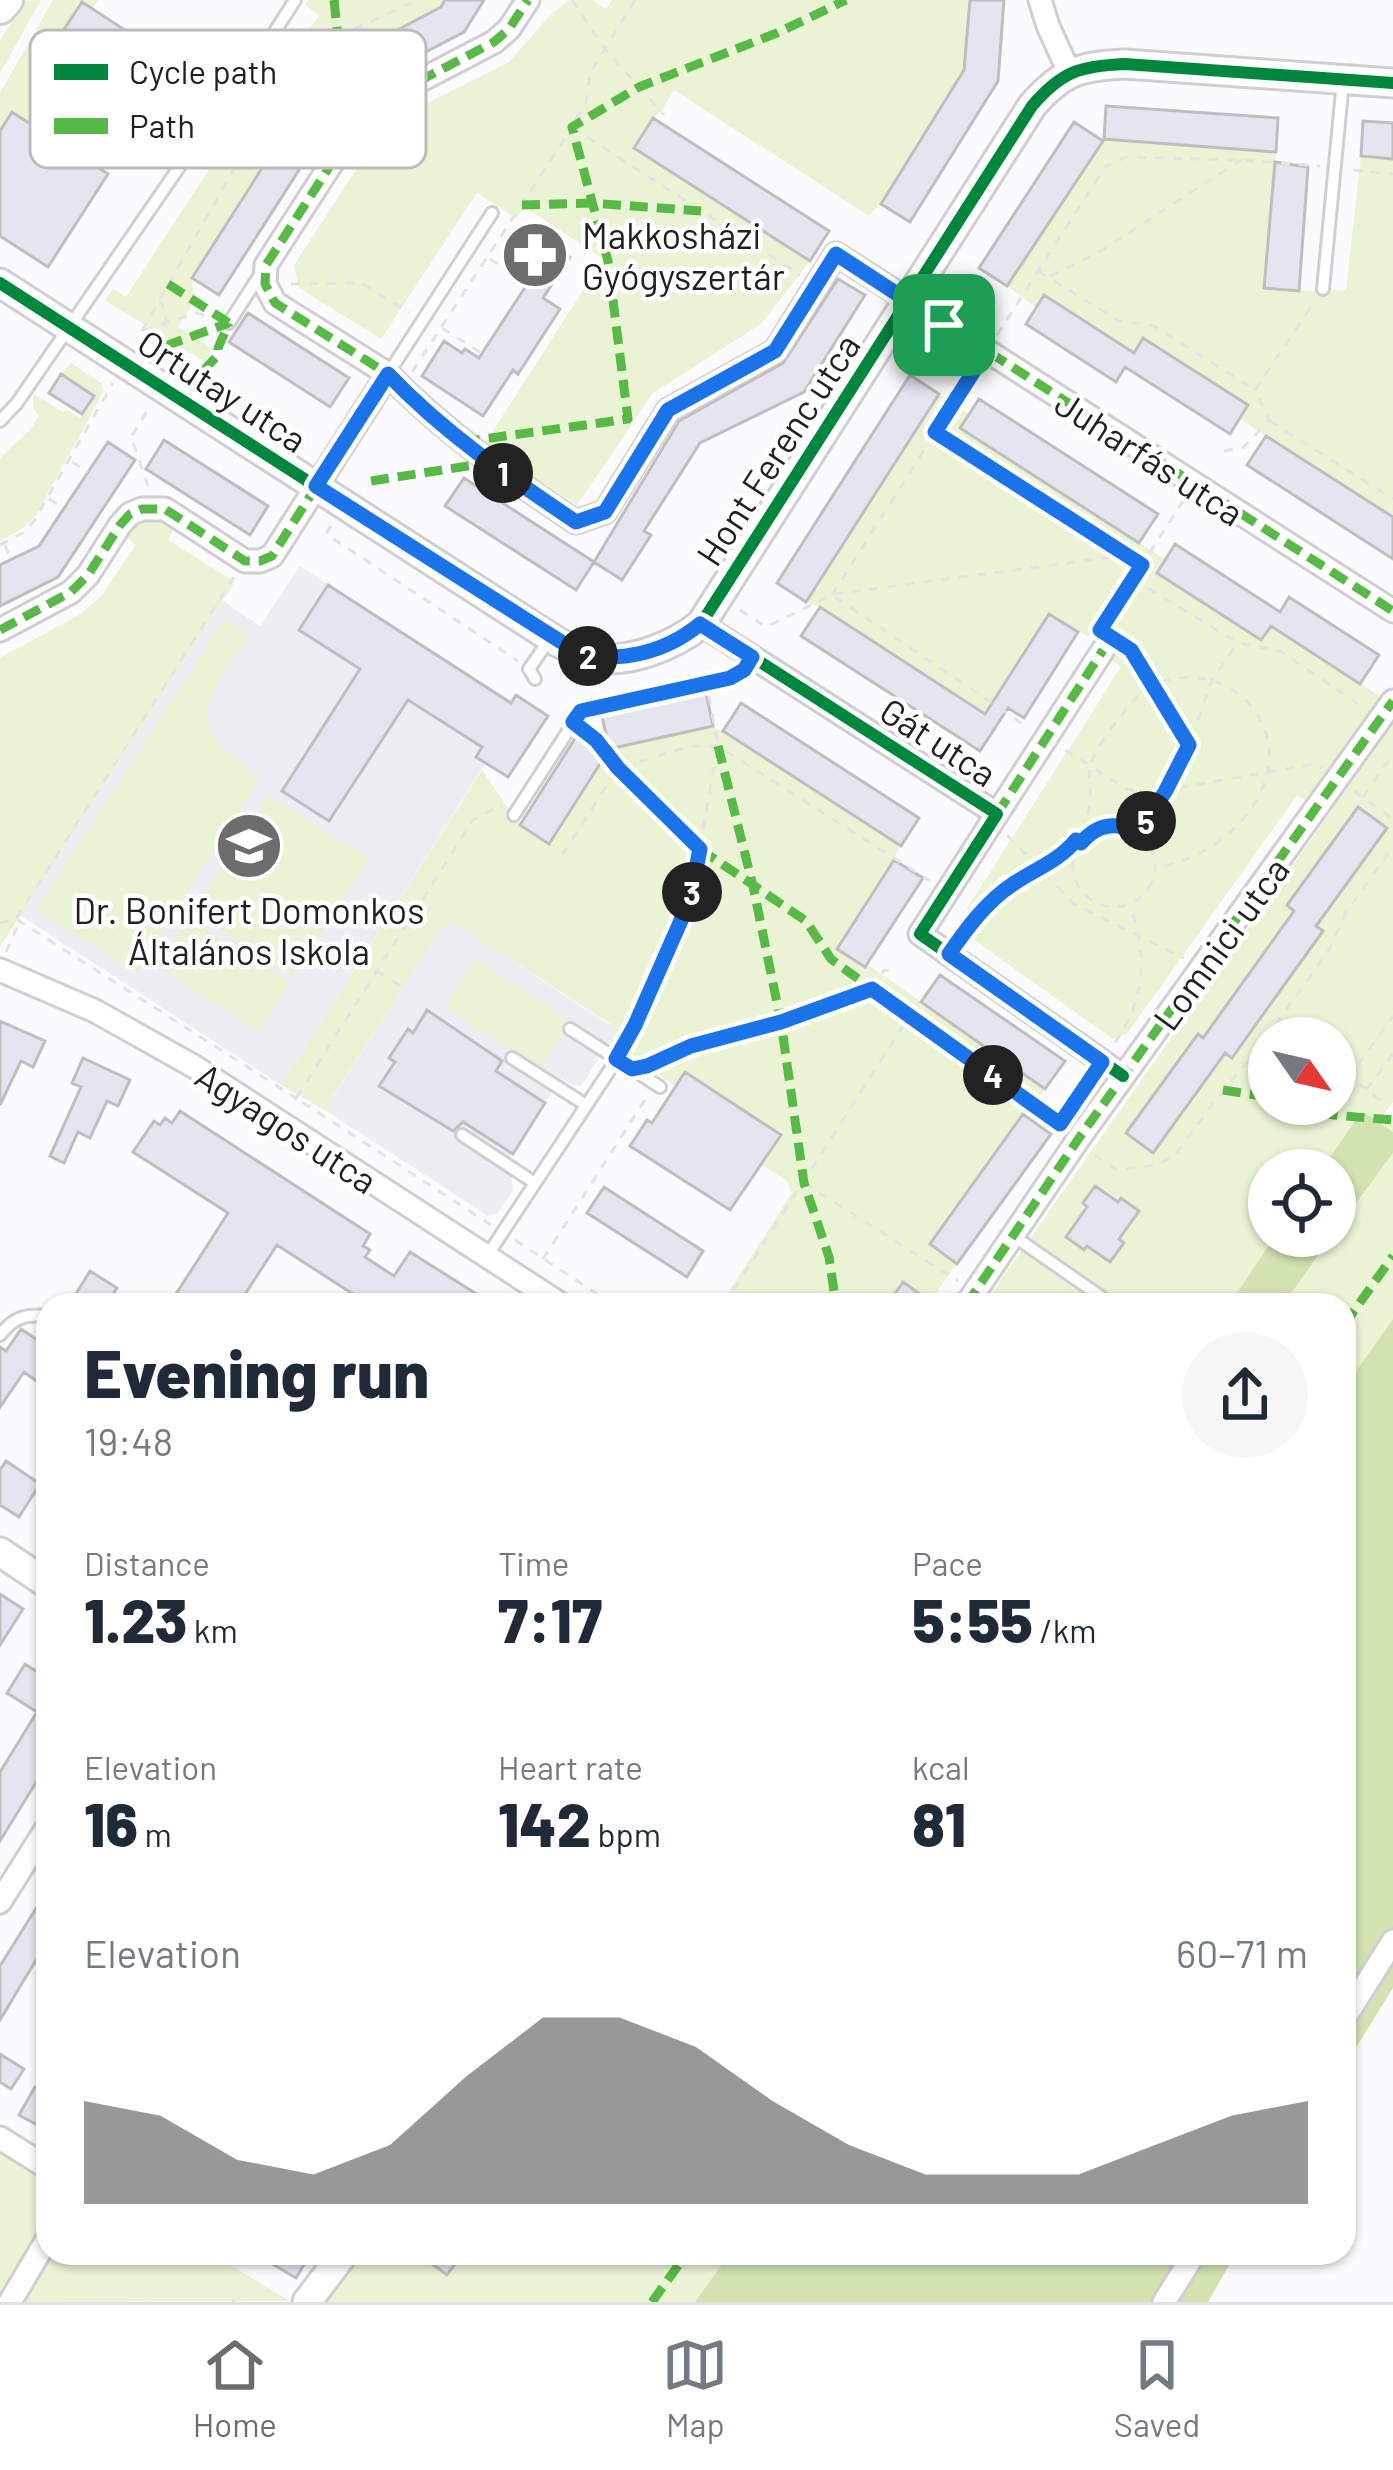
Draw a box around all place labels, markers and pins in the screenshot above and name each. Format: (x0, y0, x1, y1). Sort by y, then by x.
place label: Makkosházi Gyógyszertár (582, 213, 785, 297)
pharmacy icon: Makkosházi Gyógyszertár (500, 220, 570, 290)
pin (893, 274, 995, 376)
pin: 1 (473, 443, 533, 503)
pin: 2 (558, 626, 618, 686)
pin: 5 (1116, 791, 1176, 851)
school or university icon: Dr. Bonifert Domonkos Általános Iskola (214, 811, 284, 881)
pin: 3 (662, 862, 722, 922)
place label: Dr. Bonifert Domonkos Általános Iskola (73, 888, 425, 972)
pin: 4 (963, 1045, 1023, 1105)

